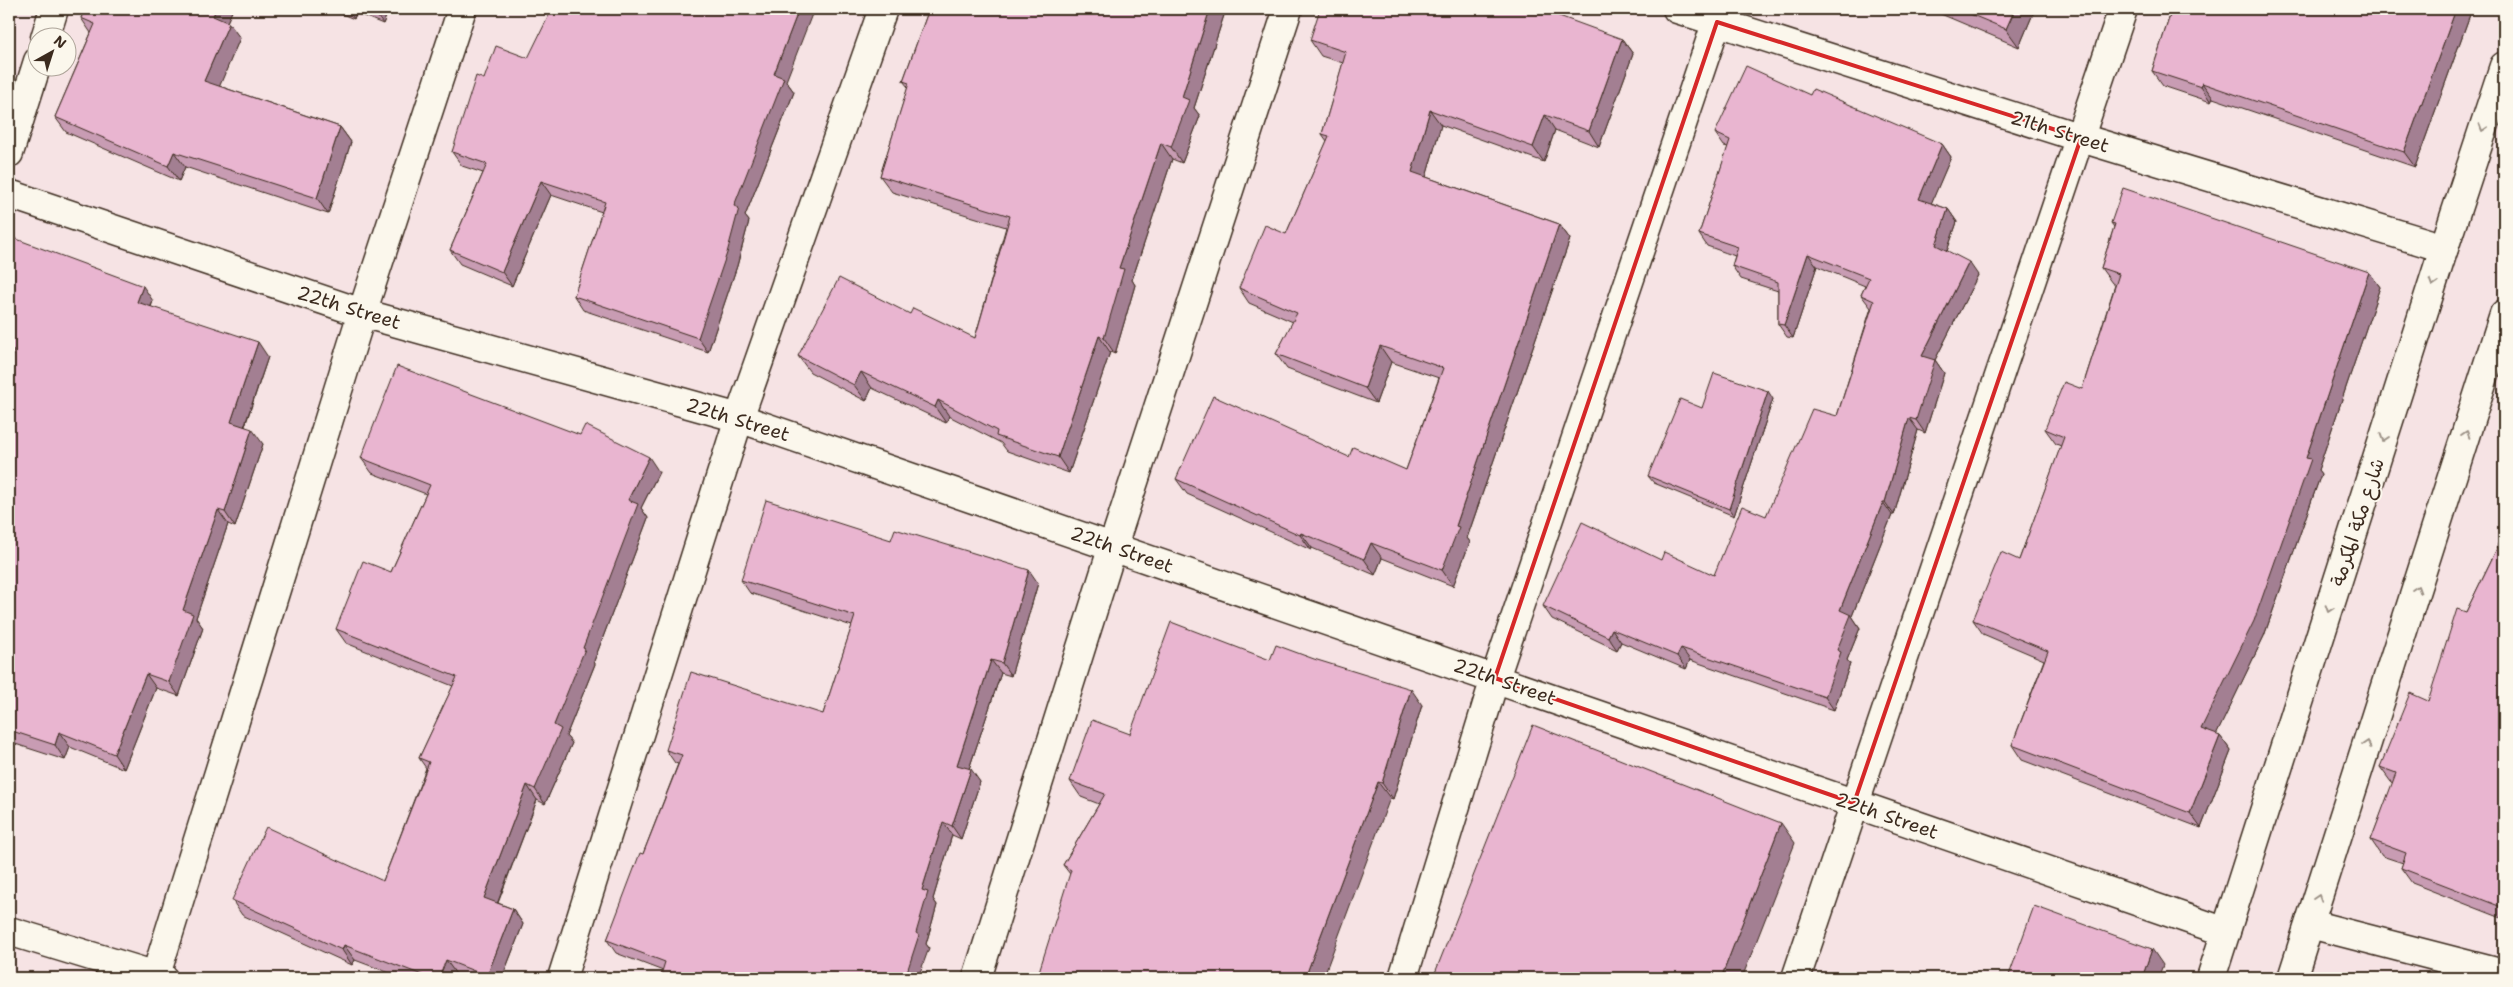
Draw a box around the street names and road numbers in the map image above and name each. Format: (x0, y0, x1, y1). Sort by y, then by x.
street label: 21th Street (2007, 105, 2112, 158)
street label: 22th Street (294, 280, 404, 335)
street label: 22th Street (683, 392, 793, 447)
street label: شارع مكة المكرمة (2325, 455, 2391, 590)
street label: 22th Street (1067, 520, 1177, 579)
street label: 22th Street (1450, 652, 1560, 711)
street label: 22th Street (1832, 786, 1942, 845)

